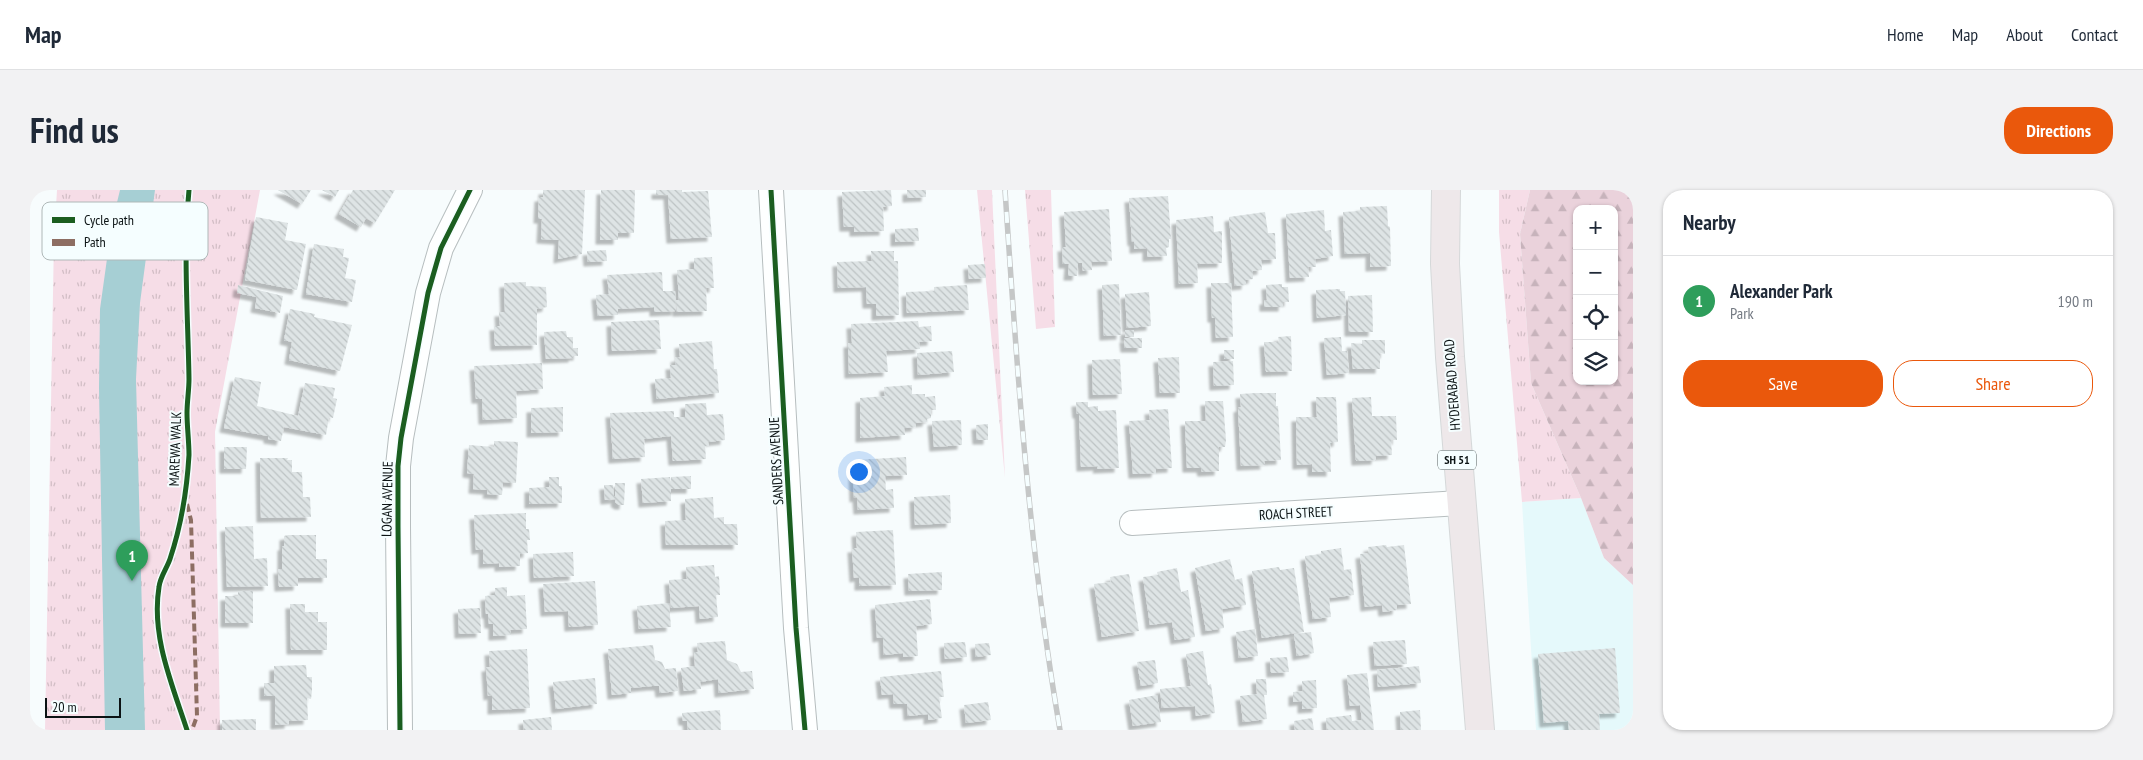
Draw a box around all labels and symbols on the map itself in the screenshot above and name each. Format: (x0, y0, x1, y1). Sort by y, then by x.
legend (42, 202, 208, 260)
text: Cycle path (84, 211, 134, 229)
text: Path (84, 233, 106, 251)
street label: HYDERABAD ROAD (1440, 339, 1464, 431)
street label: MAREWA WALK (165, 411, 185, 487)
street label: SANDERS AVENUE (765, 416, 787, 506)
road number: SH 51 (1438, 450, 1476, 470)
your location (846, 459, 872, 485)
street label: LOGAN AVENUE (377, 461, 397, 537)
street label: ROACH STREET (1258, 502, 1334, 524)
pin: 1 (116, 540, 148, 581)
scale bar (45, 695, 121, 718)

